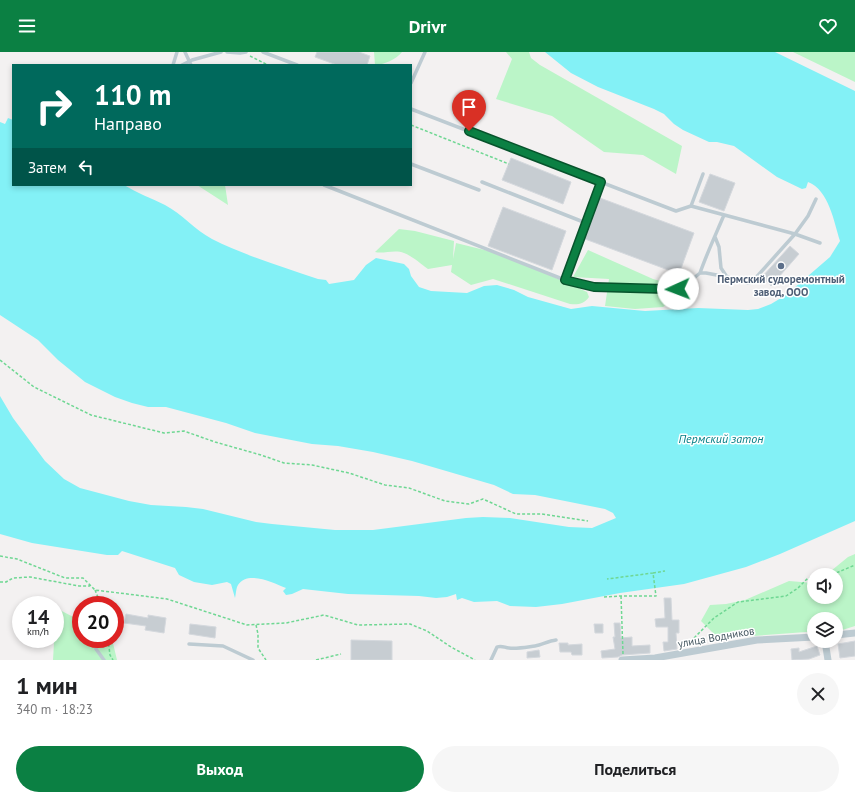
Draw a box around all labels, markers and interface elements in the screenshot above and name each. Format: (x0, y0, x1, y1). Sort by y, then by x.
icon: menu (16, 15, 38, 37)
text: Drivr (409, 15, 446, 38)
icon: heart (817, 15, 839, 37)
text: 110 m (94, 76, 171, 113)
icon: right (28, 80, 80, 132)
pin (452, 90, 486, 131)
icon: arrive (458, 96, 480, 118)
text: Направо (94, 112, 162, 135)
icon: left (75, 156, 97, 178)
text: Затем (28, 158, 67, 177)
marker: Пермский судоремонтный завод, ООО (776, 261, 786, 271)
position arrow (657, 268, 699, 310)
place label: Пермский судоремонтный завод, ООО (717, 272, 845, 299)
water label: Пермский затон (679, 431, 764, 446)
map controls (807, 568, 843, 648)
button: sound (807, 568, 843, 604)
speed limit sign: 20 (72, 596, 124, 648)
text: 14 (27, 604, 49, 630)
button: layers (807, 612, 843, 648)
street label: улица Водников (677, 623, 755, 651)
text: km/h (27, 625, 49, 638)
text: 1 мин (16, 670, 78, 701)
button: close (797, 673, 839, 715)
text: 340 m · 18:23 (16, 701, 93, 718)
button: Выход (16, 746, 424, 792)
button: Поделиться (432, 746, 839, 792)

